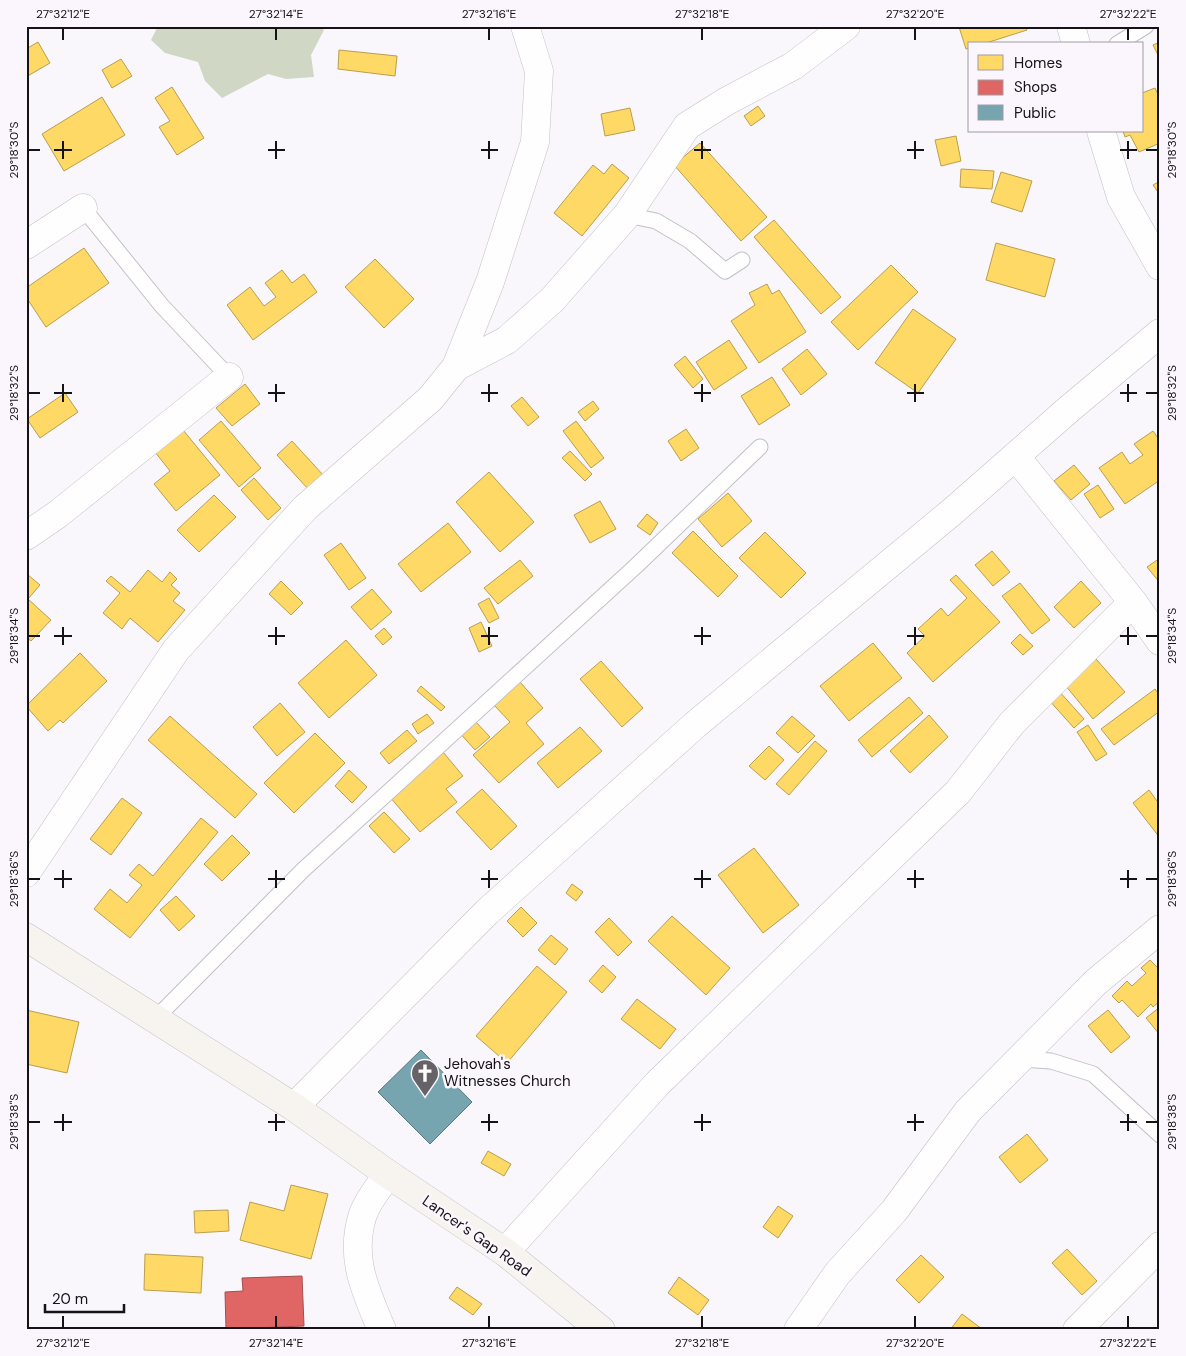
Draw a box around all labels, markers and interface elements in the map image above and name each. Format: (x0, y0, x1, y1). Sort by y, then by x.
text: 27°32'12"E (36, 6, 90, 22)
text: 27°32'14"E (249, 6, 303, 22)
text: 27°32'16"E (462, 6, 517, 22)
text: 27°32'18"E (675, 6, 729, 22)
text: 27°32'20"E (886, 6, 944, 22)
text: 27°32'22"E (1099, 6, 1157, 22)
legend (968, 42, 1144, 132)
text: Homes (1014, 53, 1063, 73)
text: Shops (1014, 77, 1057, 97)
text: Public (1014, 103, 1056, 123)
text: 29°18'30"S (6, 121, 22, 179)
text: 29°18'30"S (1164, 121, 1180, 179)
text: 29°18'32"S (6, 365, 22, 421)
text: 29°18'32"S (1164, 365, 1180, 421)
text: 29°18'34"S (6, 608, 22, 664)
text: 29°18'34"S (1164, 608, 1180, 664)
text: 29°18'36"S (6, 851, 22, 907)
text: 29°18'36"S (1164, 851, 1180, 907)
place label: Jehovah's Witnesses Church (444, 1054, 571, 1091)
church icon: Jehovah's Witnesses Church (410, 1058, 440, 1097)
text: 29°18'38"S (6, 1094, 22, 1150)
text: 29°18'38"S (1164, 1094, 1180, 1150)
street label: Lancer's Gap Road (418, 1191, 536, 1281)
scale bar (45, 1281, 124, 1313)
text: 20 m (52, 1289, 88, 1309)
text: 27°32'12"E (36, 1335, 90, 1351)
text: 27°32'14"E (249, 1335, 303, 1351)
text: 27°32'16"E (462, 1335, 517, 1351)
text: 27°32'18"E (675, 1335, 729, 1351)
text: 27°32'20"E (886, 1335, 944, 1351)
text: 27°32'22"E (1099, 1335, 1157, 1351)

